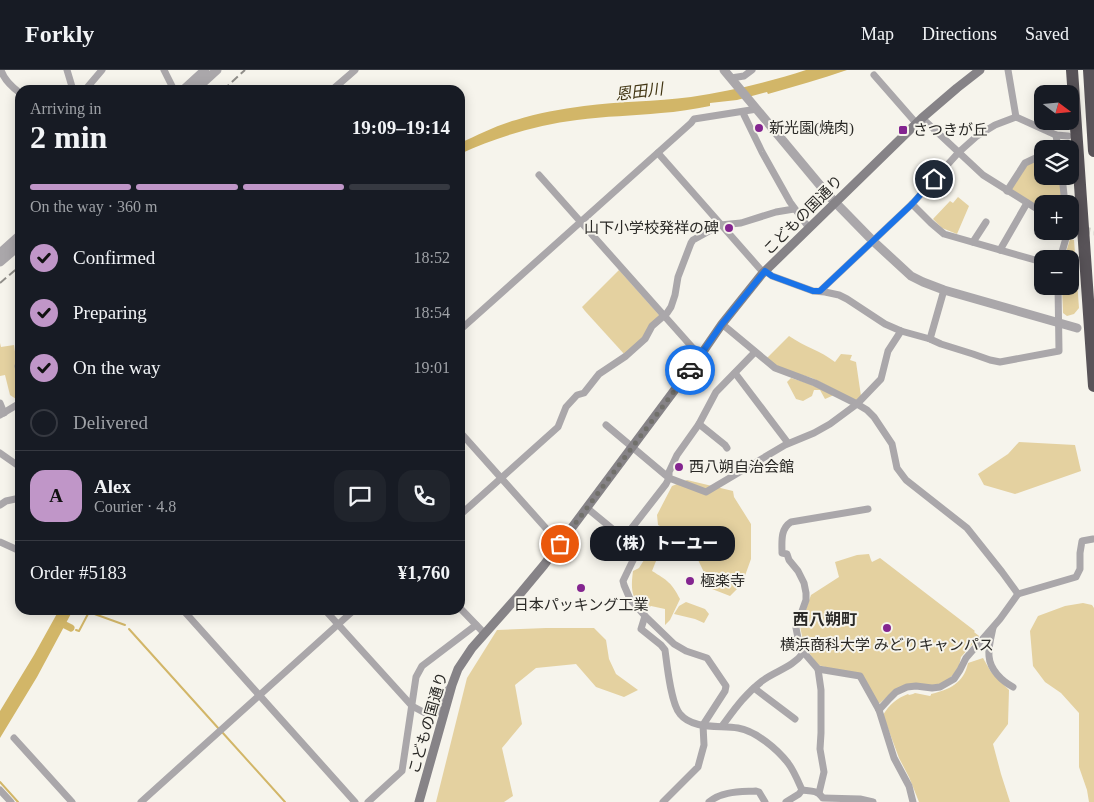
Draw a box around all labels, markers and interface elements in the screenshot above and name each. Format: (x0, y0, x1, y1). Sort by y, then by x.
text: Forkly (25, 21, 94, 47)
text: Map (861, 24, 894, 44)
text: Directions (922, 24, 997, 44)
text: Saved (1025, 24, 1069, 44)
water label: 恩田川 (614, 80, 666, 103)
north arrow (1034, 85, 1079, 130)
map controls (1034, 85, 1079, 295)
text: Arriving in (30, 100, 102, 117)
text: 19:09–19:14 (352, 117, 450, 138)
text: 2 min (30, 119, 107, 155)
place label: 新光園(焼肉) (769, 120, 854, 137)
marker: 新光園(焼肉) (753, 122, 765, 134)
place label: さつきが丘 (913, 122, 988, 138)
marker: さつきが丘 (897, 124, 909, 136)
button: layers (1034, 140, 1079, 185)
pin (913, 158, 955, 200)
icon: home (920, 165, 948, 193)
street label: こどもの国通り (760, 172, 846, 258)
button: + (1034, 195, 1079, 240)
text: On the way · 360 m (30, 198, 158, 215)
place label: 山下小学校発祥の碑 (584, 220, 719, 236)
marker: 山下小学校発祥の碑 (723, 222, 735, 234)
icon: check (30, 244, 58, 272)
text: Confirmed (73, 247, 155, 268)
text: 18:52 (414, 249, 450, 266)
button: − (1034, 250, 1079, 295)
icon: check (30, 299, 58, 327)
text: Preparing (73, 302, 147, 323)
text: 18:54 (414, 304, 450, 321)
courier (665, 345, 715, 395)
icon: check (30, 354, 58, 382)
icon: car (676, 356, 704, 384)
text: On the way (73, 357, 161, 378)
text: 19:01 (414, 359, 450, 376)
text: Delivered (73, 412, 148, 433)
place label: 西八朔自治会館 (689, 459, 794, 475)
marker: 西八朔自治会館 (673, 461, 685, 473)
button: chat (334, 470, 386, 522)
button: phone (398, 470, 450, 522)
text: Alex (94, 476, 131, 497)
text: A (49, 485, 63, 506)
text: Courier · 4.8 (94, 498, 176, 515)
pin (539, 523, 581, 565)
callout: （株）トーユー (590, 526, 735, 562)
icon: bag (546, 530, 574, 558)
text: （株）トーユー (606, 535, 719, 552)
text: Order #5183 (30, 562, 127, 583)
text: ¥1,760 (398, 562, 450, 583)
place label: 極楽寺 (700, 573, 745, 589)
marker: 極楽寺 (684, 575, 696, 587)
marker: 日本パッキング工業 (575, 582, 587, 594)
place label: 日本パッキング工業 (514, 597, 648, 613)
district label: 西八朔町 (793, 611, 857, 628)
marker: 横浜商科大学 みどりキャンパス (881, 622, 893, 634)
place label: 横浜商科大学 みどりキャンパス (780, 637, 994, 653)
street label: こどもの国通り (406, 670, 450, 776)

